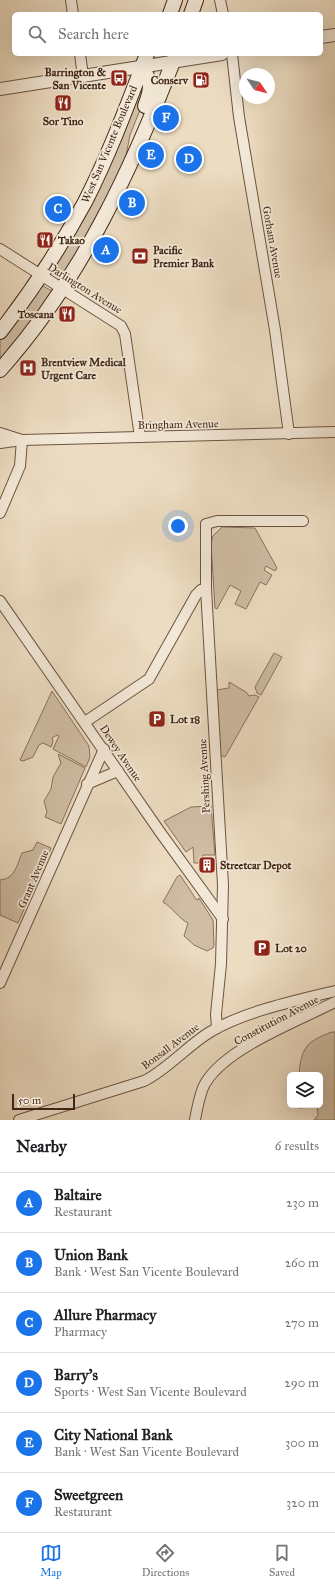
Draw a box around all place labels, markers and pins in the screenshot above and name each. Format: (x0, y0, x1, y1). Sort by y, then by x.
place label: Barrington & San Vicente (45, 66, 107, 92)
bus stop icon: Barrington & San Vicente (109, 68, 129, 88)
fuel station icon: Conserv (191, 70, 211, 90)
place label: Conserv (151, 74, 189, 87)
restaurant icon: Sor Tino (53, 93, 73, 113)
pin: F (153, 103, 179, 133)
place label: Sor Tino (43, 115, 84, 128)
pin: E (138, 140, 164, 170)
pin: D (176, 144, 202, 174)
pin: B (119, 188, 145, 218)
pin: C (45, 194, 71, 224)
restaurant icon: Takao (35, 230, 55, 250)
place label: Takao (57, 234, 85, 247)
pin: A (93, 235, 119, 265)
place label: Pacific Premier Bank (153, 244, 215, 270)
bank icon: Pacific Premier Bank (130, 246, 150, 266)
restaurant icon: Toscana (57, 304, 77, 324)
place label: Toscana (17, 308, 54, 321)
place label: Brentview Medical Urgent Care (41, 356, 127, 382)
hospital icon: Brentview Medical Urgent Care (18, 358, 38, 378)
parking icon: Lot 18 (147, 709, 167, 729)
place label: Lot 18 (170, 713, 200, 726)
building icon: Streetcar Depot (197, 855, 217, 875)
place label: Streetcar Depot (220, 859, 292, 873)
parking icon: Lot 20 (252, 938, 272, 958)
place label: Lot 20 (275, 942, 307, 955)

